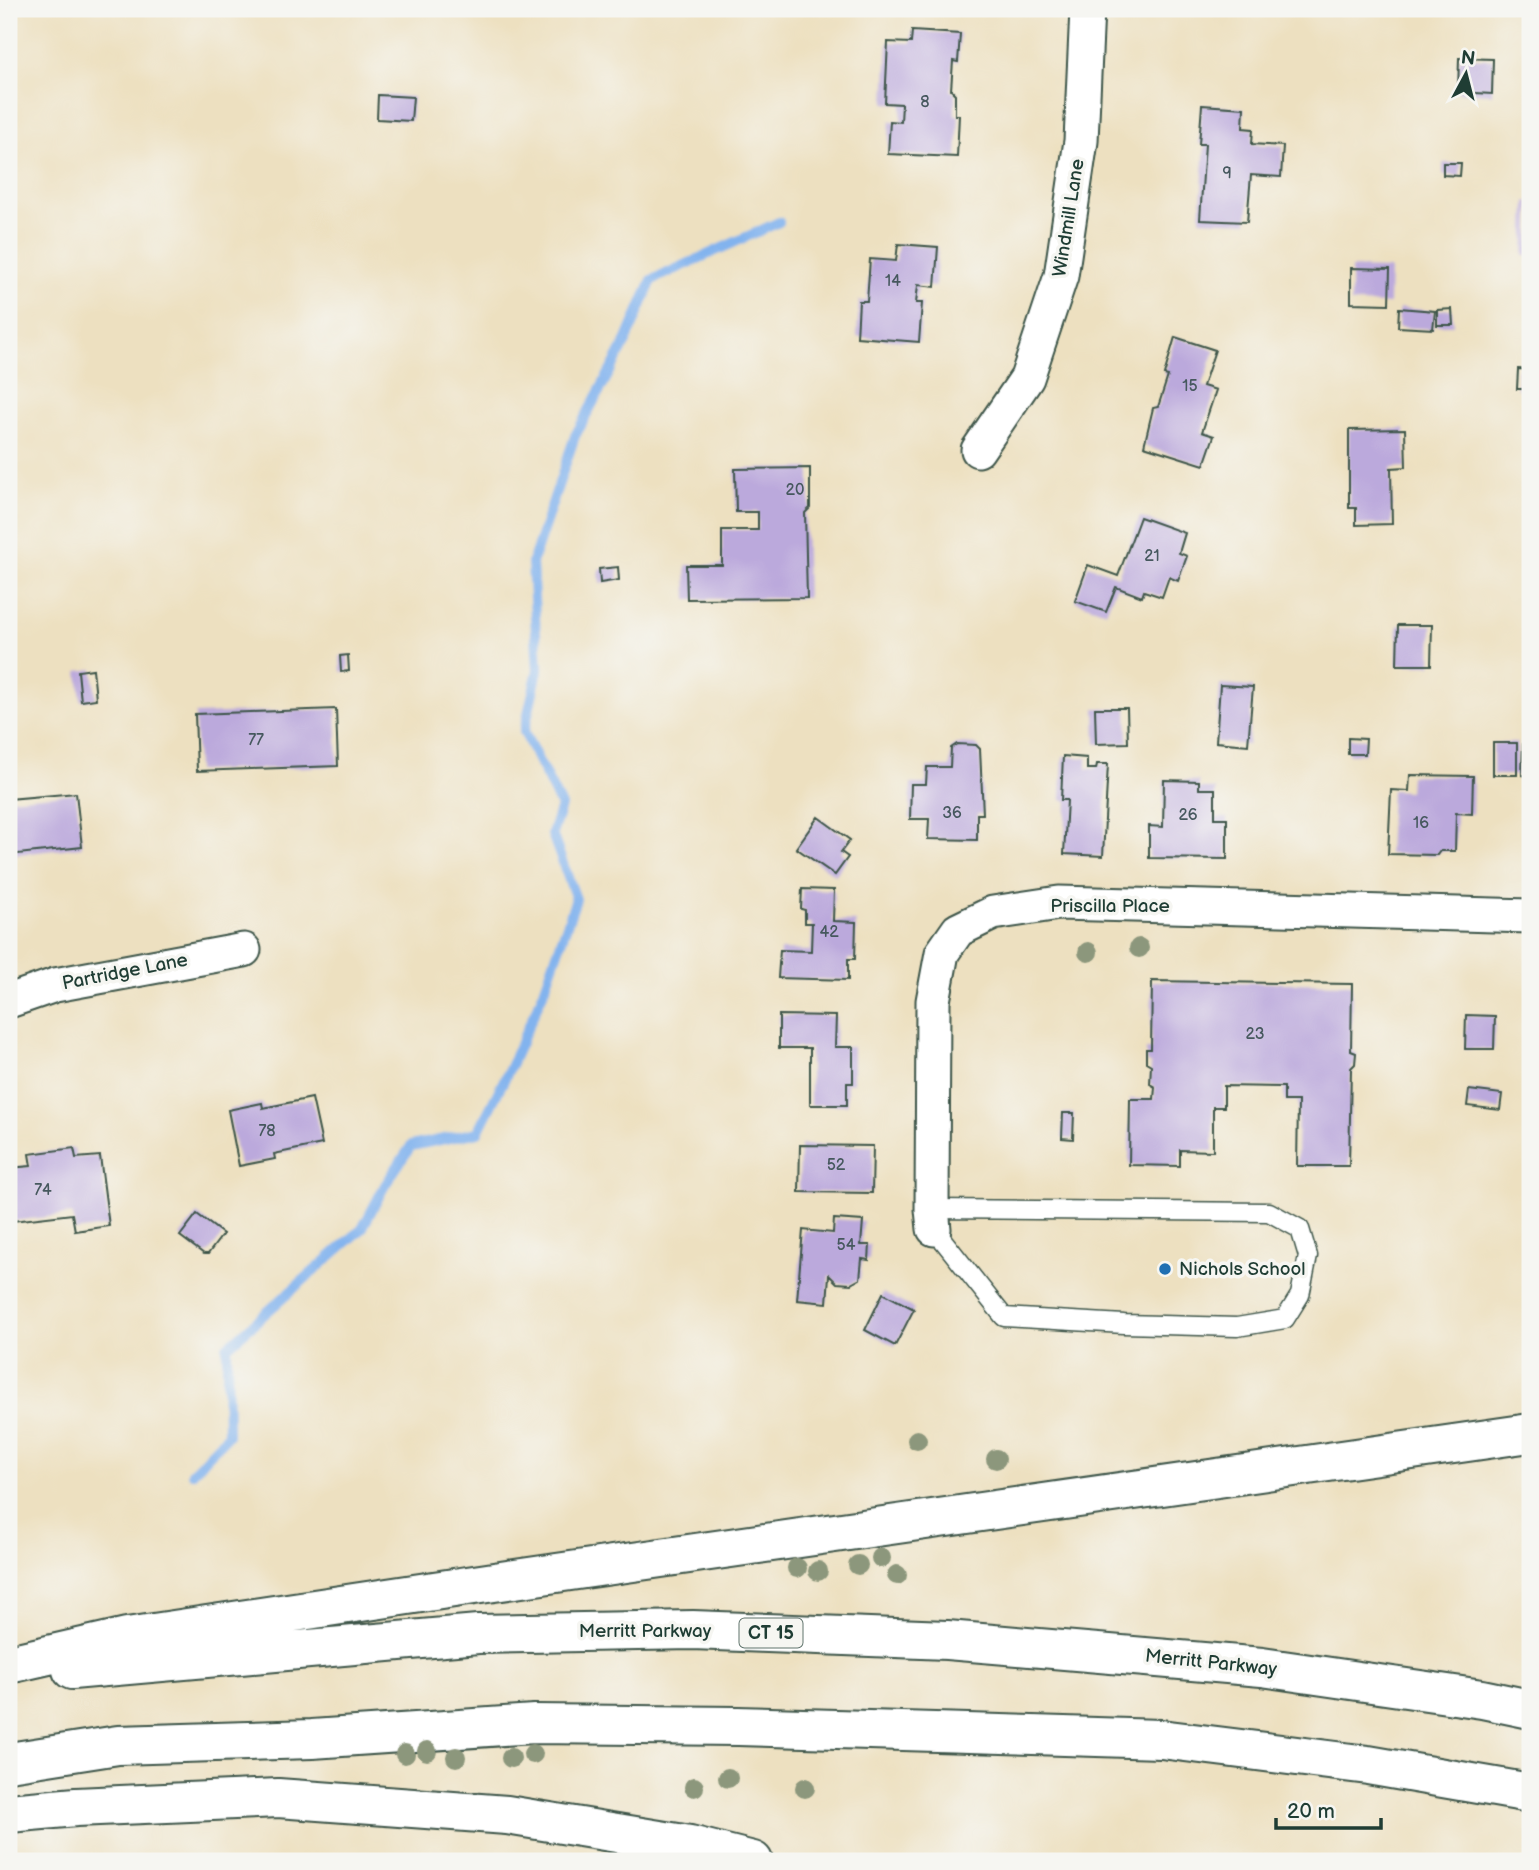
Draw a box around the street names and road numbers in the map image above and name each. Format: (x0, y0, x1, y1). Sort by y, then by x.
street label: Windmill Lane (1048, 157, 1090, 279)
street label: Priscilla Place (1050, 895, 1170, 918)
street label: Partridge Lane (60, 949, 190, 995)
road number: CT 15 (740, 1618, 802, 1648)
street label: Merritt Parkway (579, 1620, 712, 1643)
street label: Merritt Parkway (1144, 1645, 1279, 1681)

